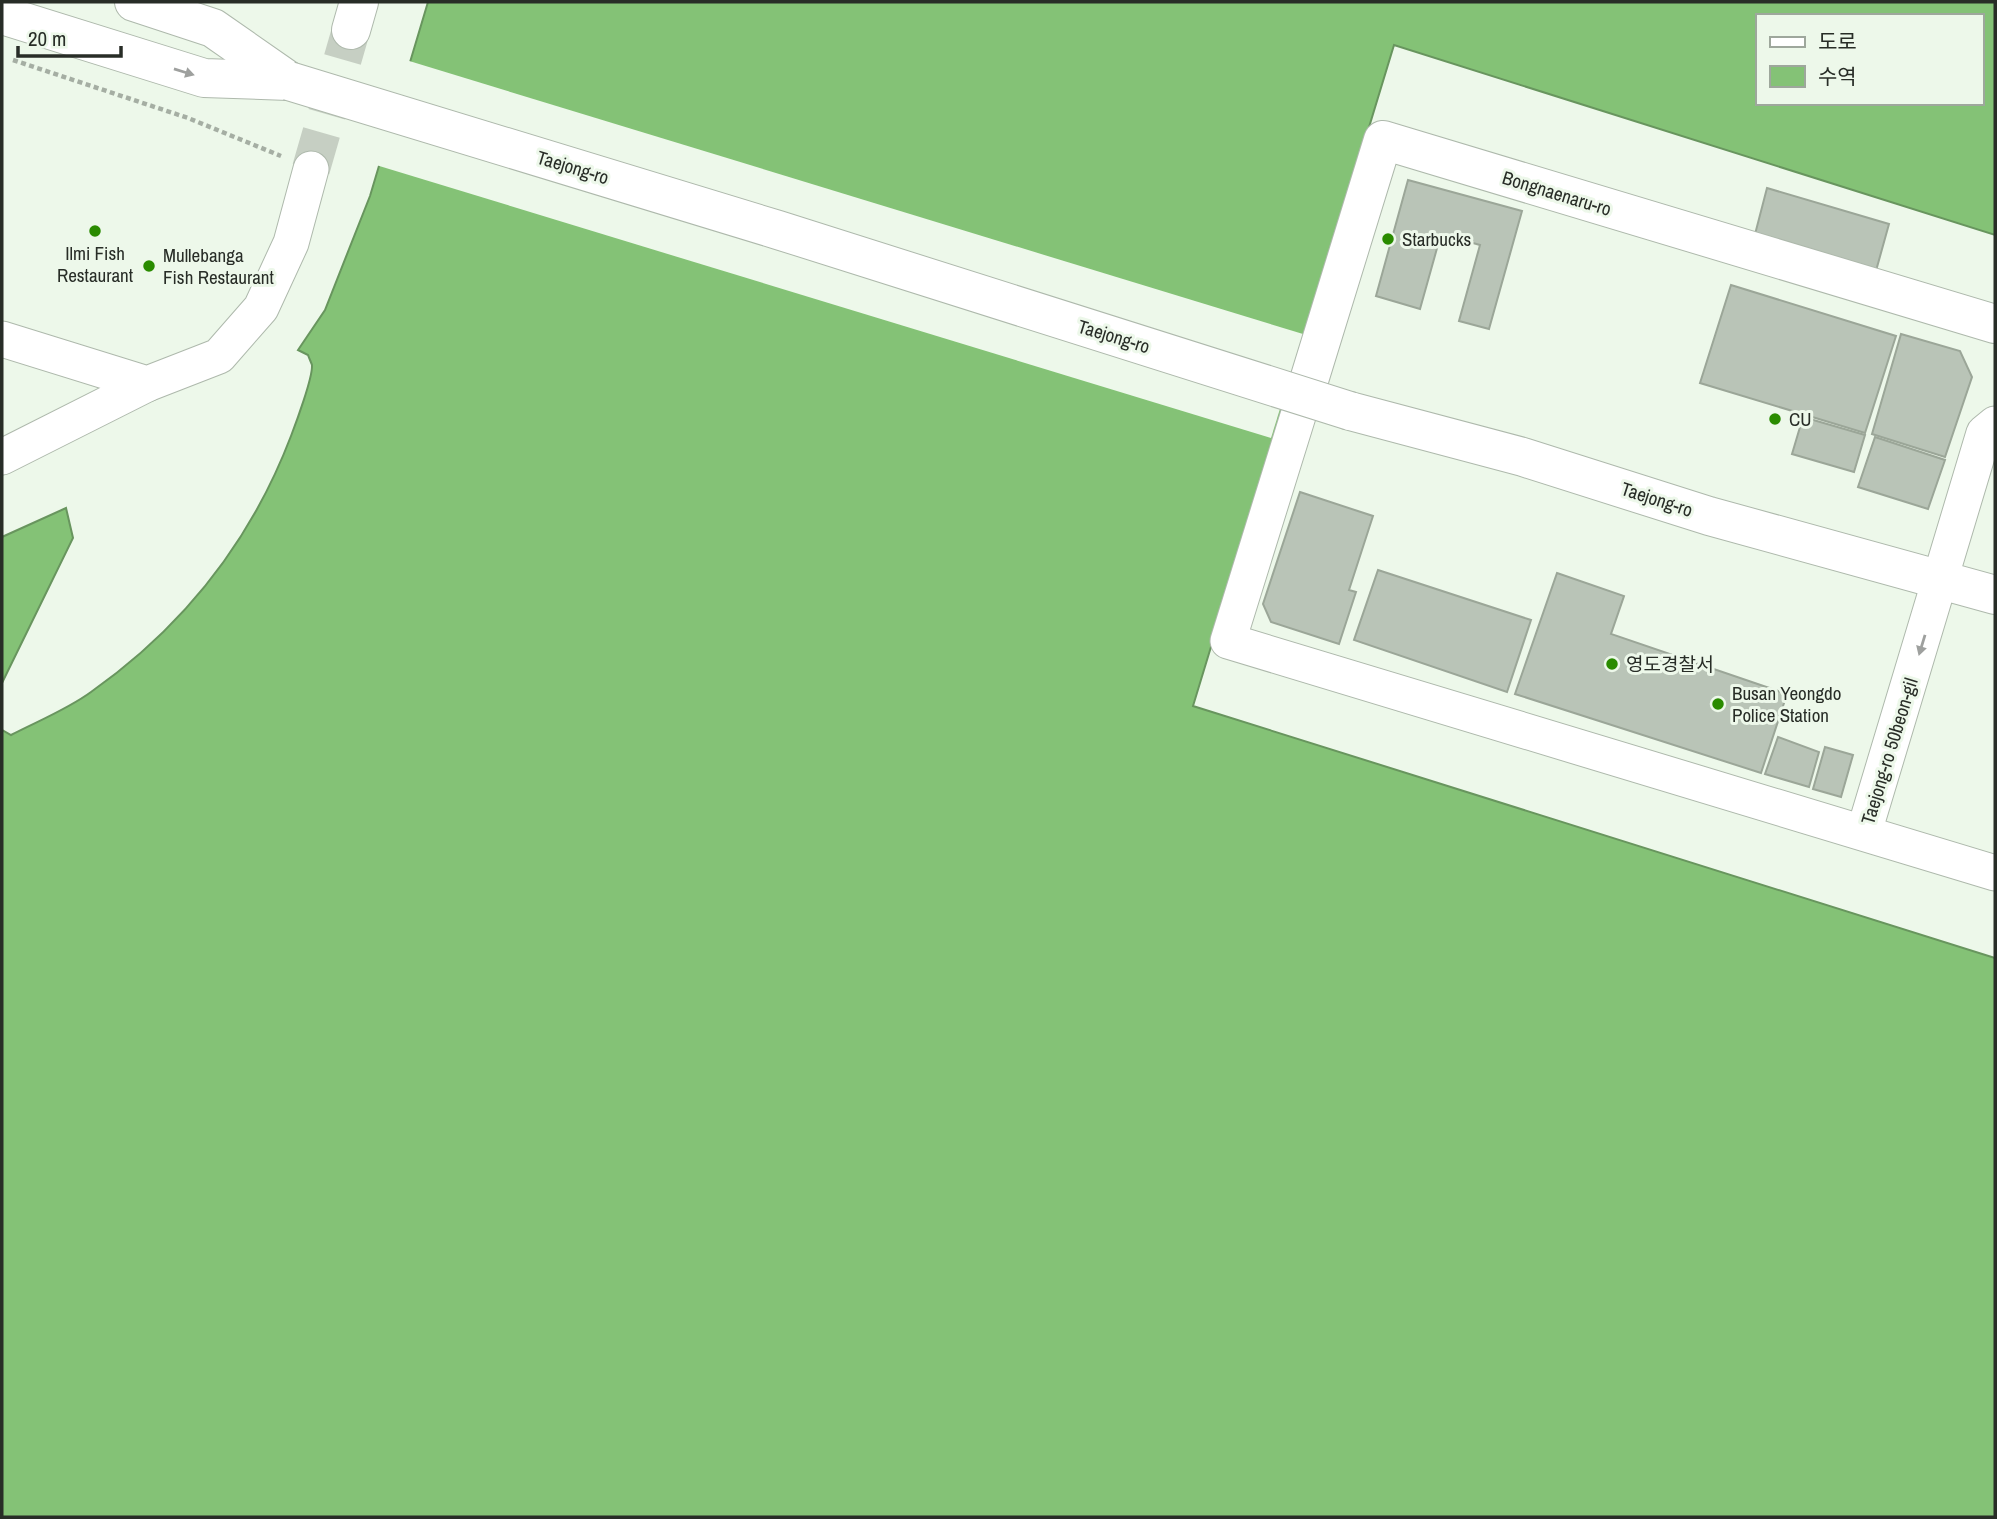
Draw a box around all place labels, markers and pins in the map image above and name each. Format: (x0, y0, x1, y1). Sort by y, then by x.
marker: Ilmi Fish Restaurant (87, 223, 103, 239)
place label: Starbucks (1402, 226, 1471, 252)
marker: Starbucks (1380, 231, 1396, 247)
place label: Ilmi Fish Restaurant (57, 240, 134, 288)
place label: Mullebanga Fish Restaurant (163, 242, 275, 290)
marker: Mullebanga Fish Restaurant (141, 258, 157, 274)
place label: CU (1789, 406, 1812, 432)
marker: CU (1767, 411, 1783, 427)
place label: 영도경찰서 (1626, 651, 1713, 677)
marker: 영도경찰서 (1604, 656, 1620, 672)
place label: Busan Yeongdo Police Station (1732, 680, 1841, 728)
marker: Busan Yeongdo Police Station (1710, 696, 1726, 712)

